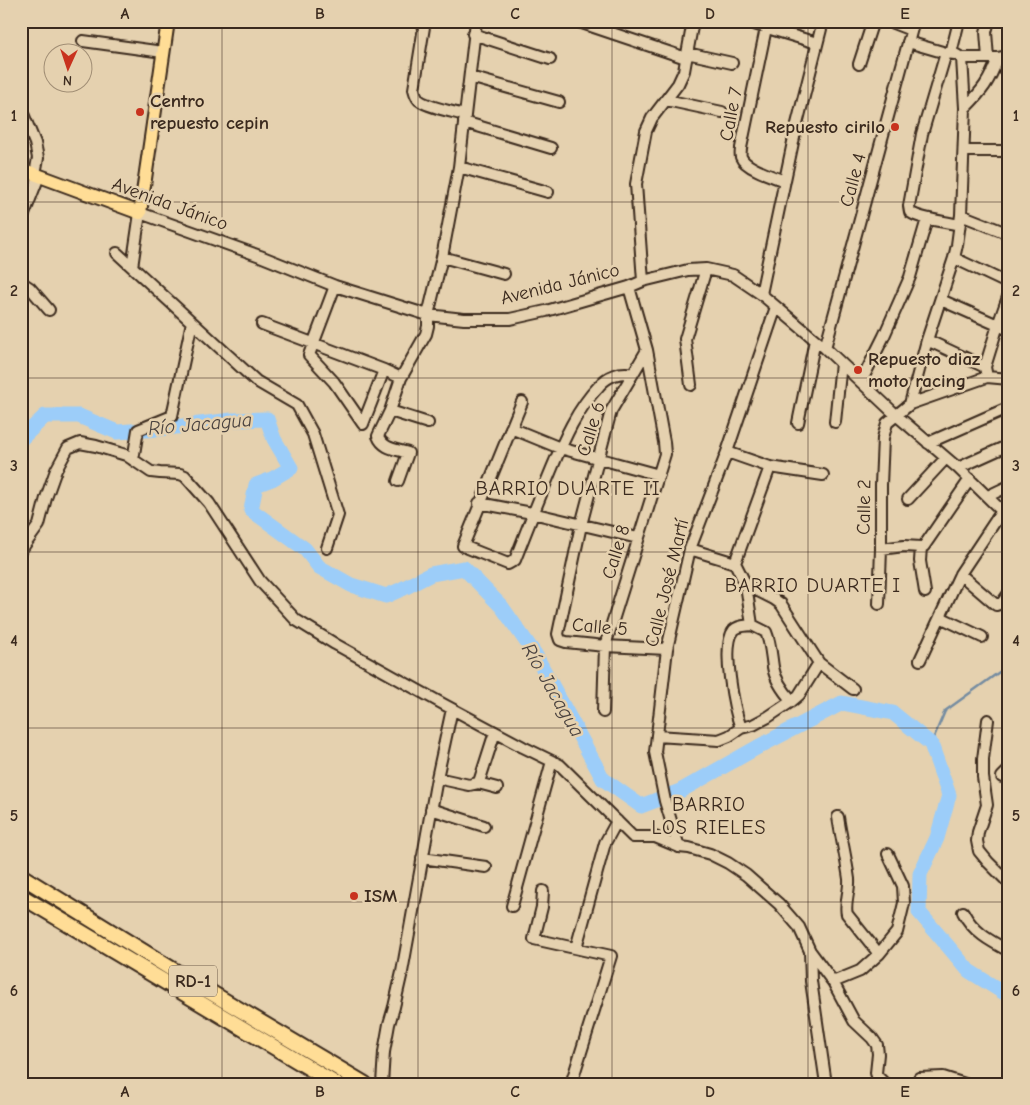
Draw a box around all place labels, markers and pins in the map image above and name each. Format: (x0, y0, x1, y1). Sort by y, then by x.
place label: Centro repuesto cepin (150, 90, 269, 134)
marker: Centro repuesto cepin (134, 106, 146, 118)
place label: Repuesto cirilo (765, 116, 885, 138)
marker: Repuesto cirilo (889, 121, 901, 133)
place label: Repuesto diaz moto racing (868, 348, 980, 392)
marker: Repuesto diaz moto racing (852, 364, 864, 376)
place label: ISM (364, 885, 397, 907)
marker: ISM (348, 890, 360, 902)

